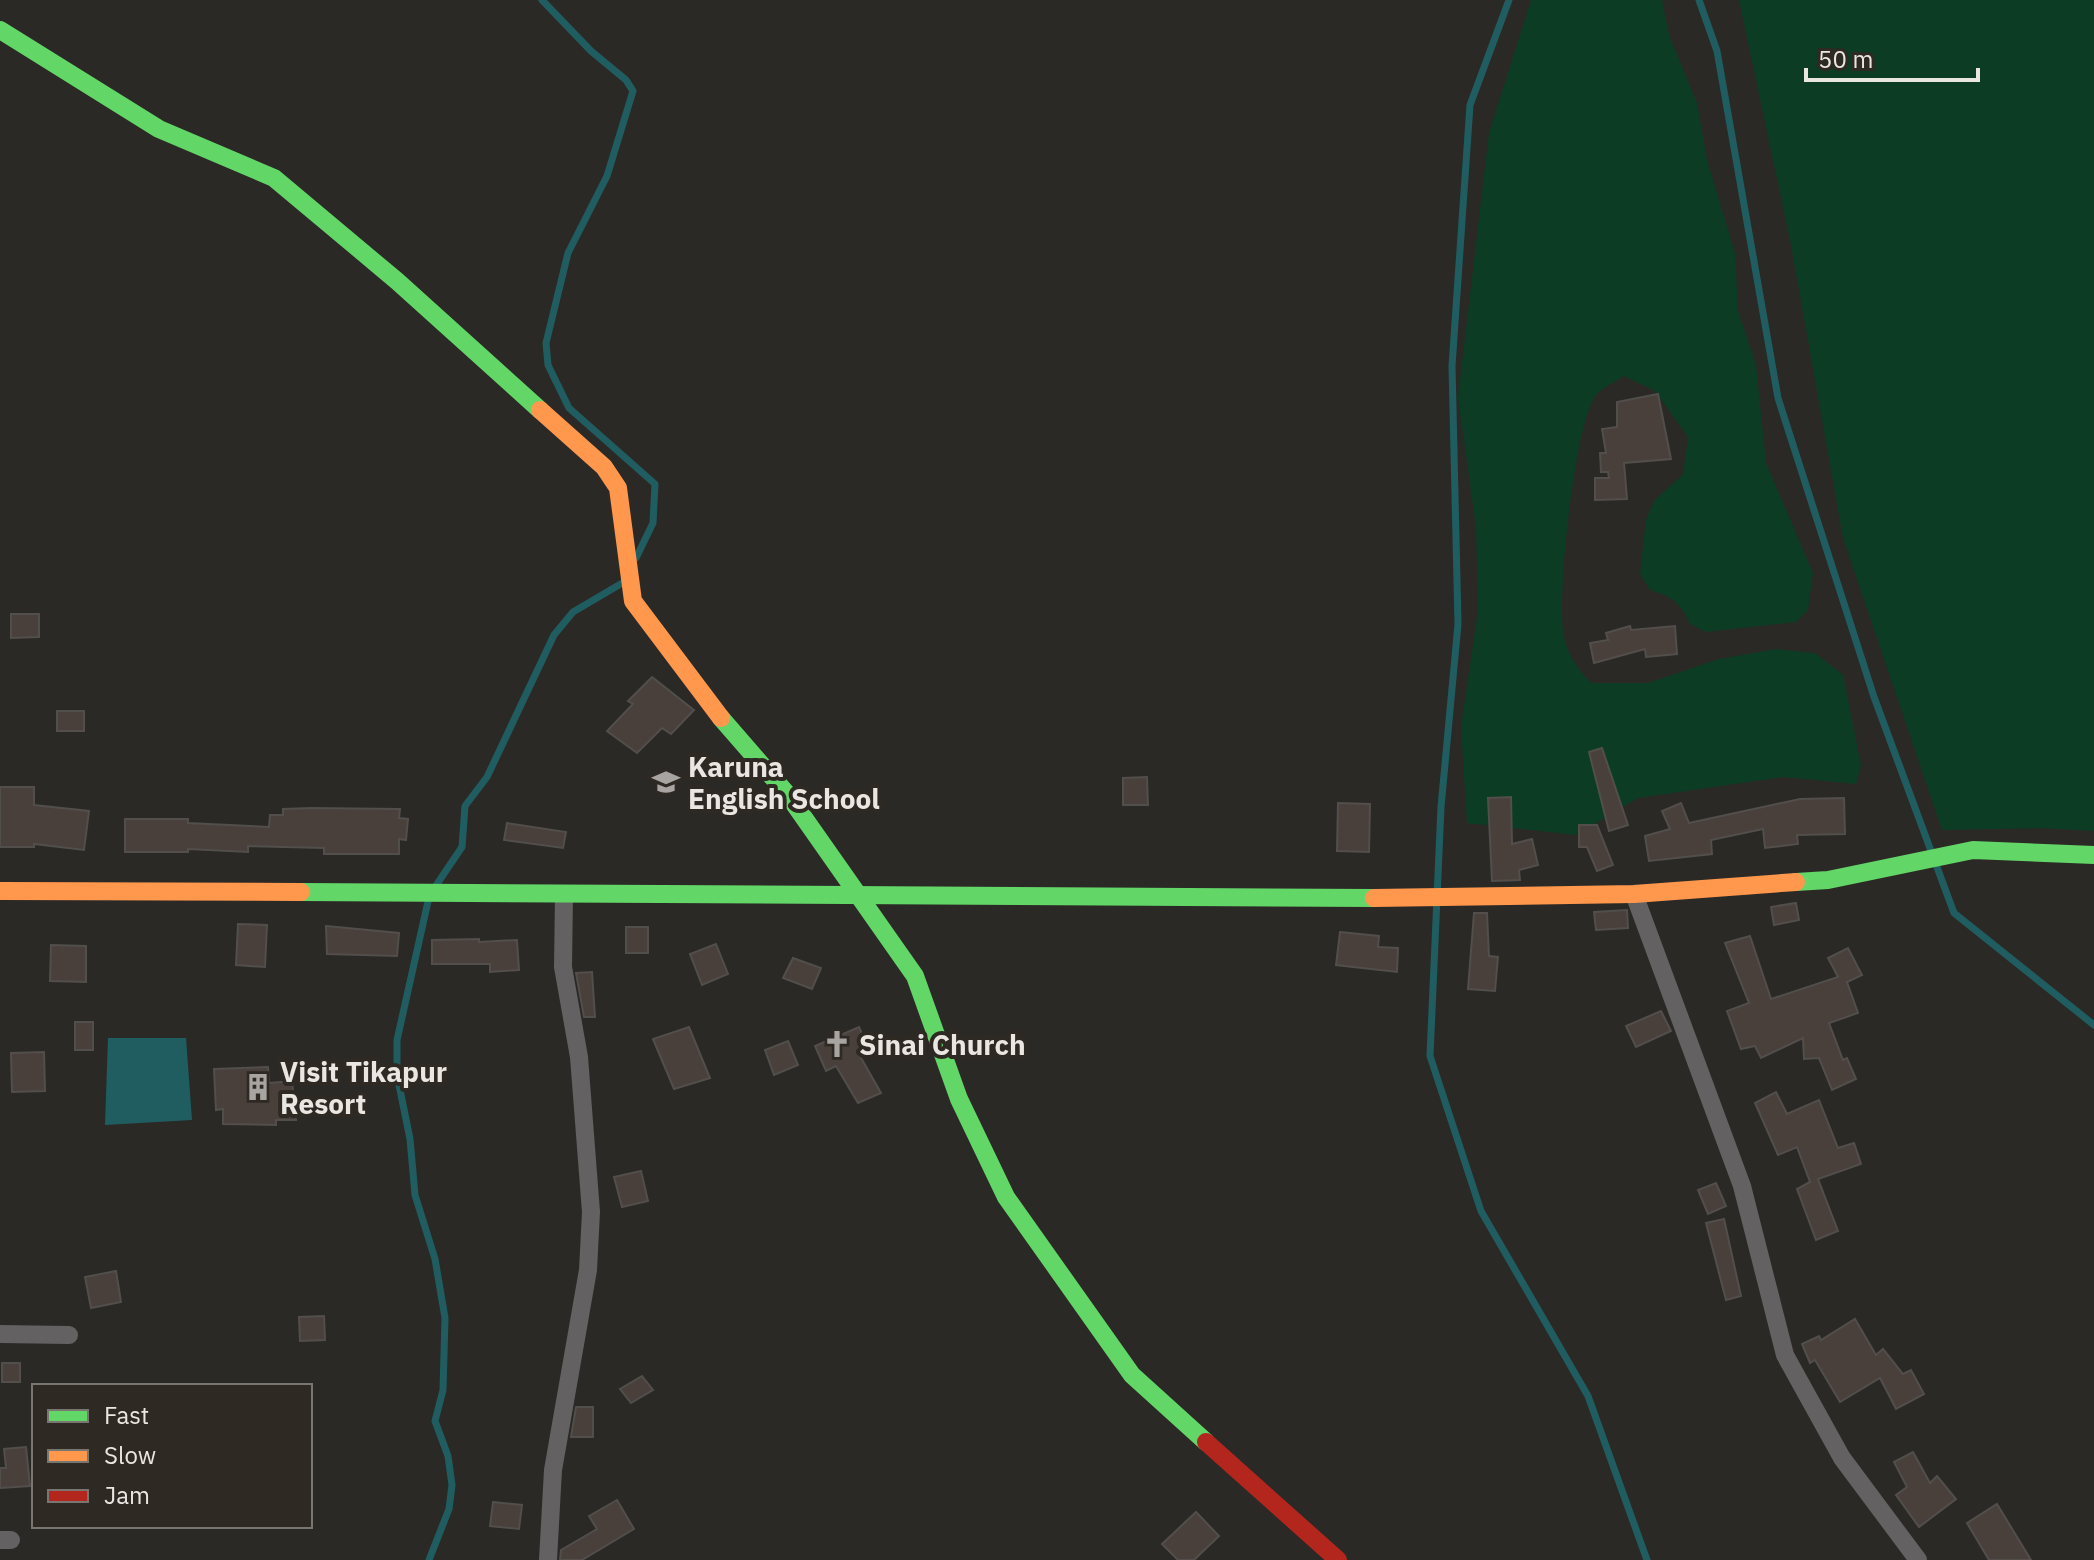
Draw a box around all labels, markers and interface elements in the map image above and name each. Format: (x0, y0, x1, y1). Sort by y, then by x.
scale bar (1806, 32, 1978, 82)
text: 50 m (1818, 43, 1873, 75)
place label: Karuna English School (688, 748, 880, 817)
school or university icon: Karuna English School (651, 767, 681, 797)
place label: Sinai Church (859, 1026, 1026, 1063)
church icon: Sinai Church (822, 1029, 852, 1059)
place label: Visit Tikapur Resort (280, 1053, 447, 1122)
building icon: Visit Tikapur Resort (243, 1072, 273, 1102)
legend (32, 1384, 312, 1528)
text: Fast (104, 1399, 149, 1431)
text: Slow (104, 1439, 156, 1471)
text: Jam (104, 1479, 150, 1511)

